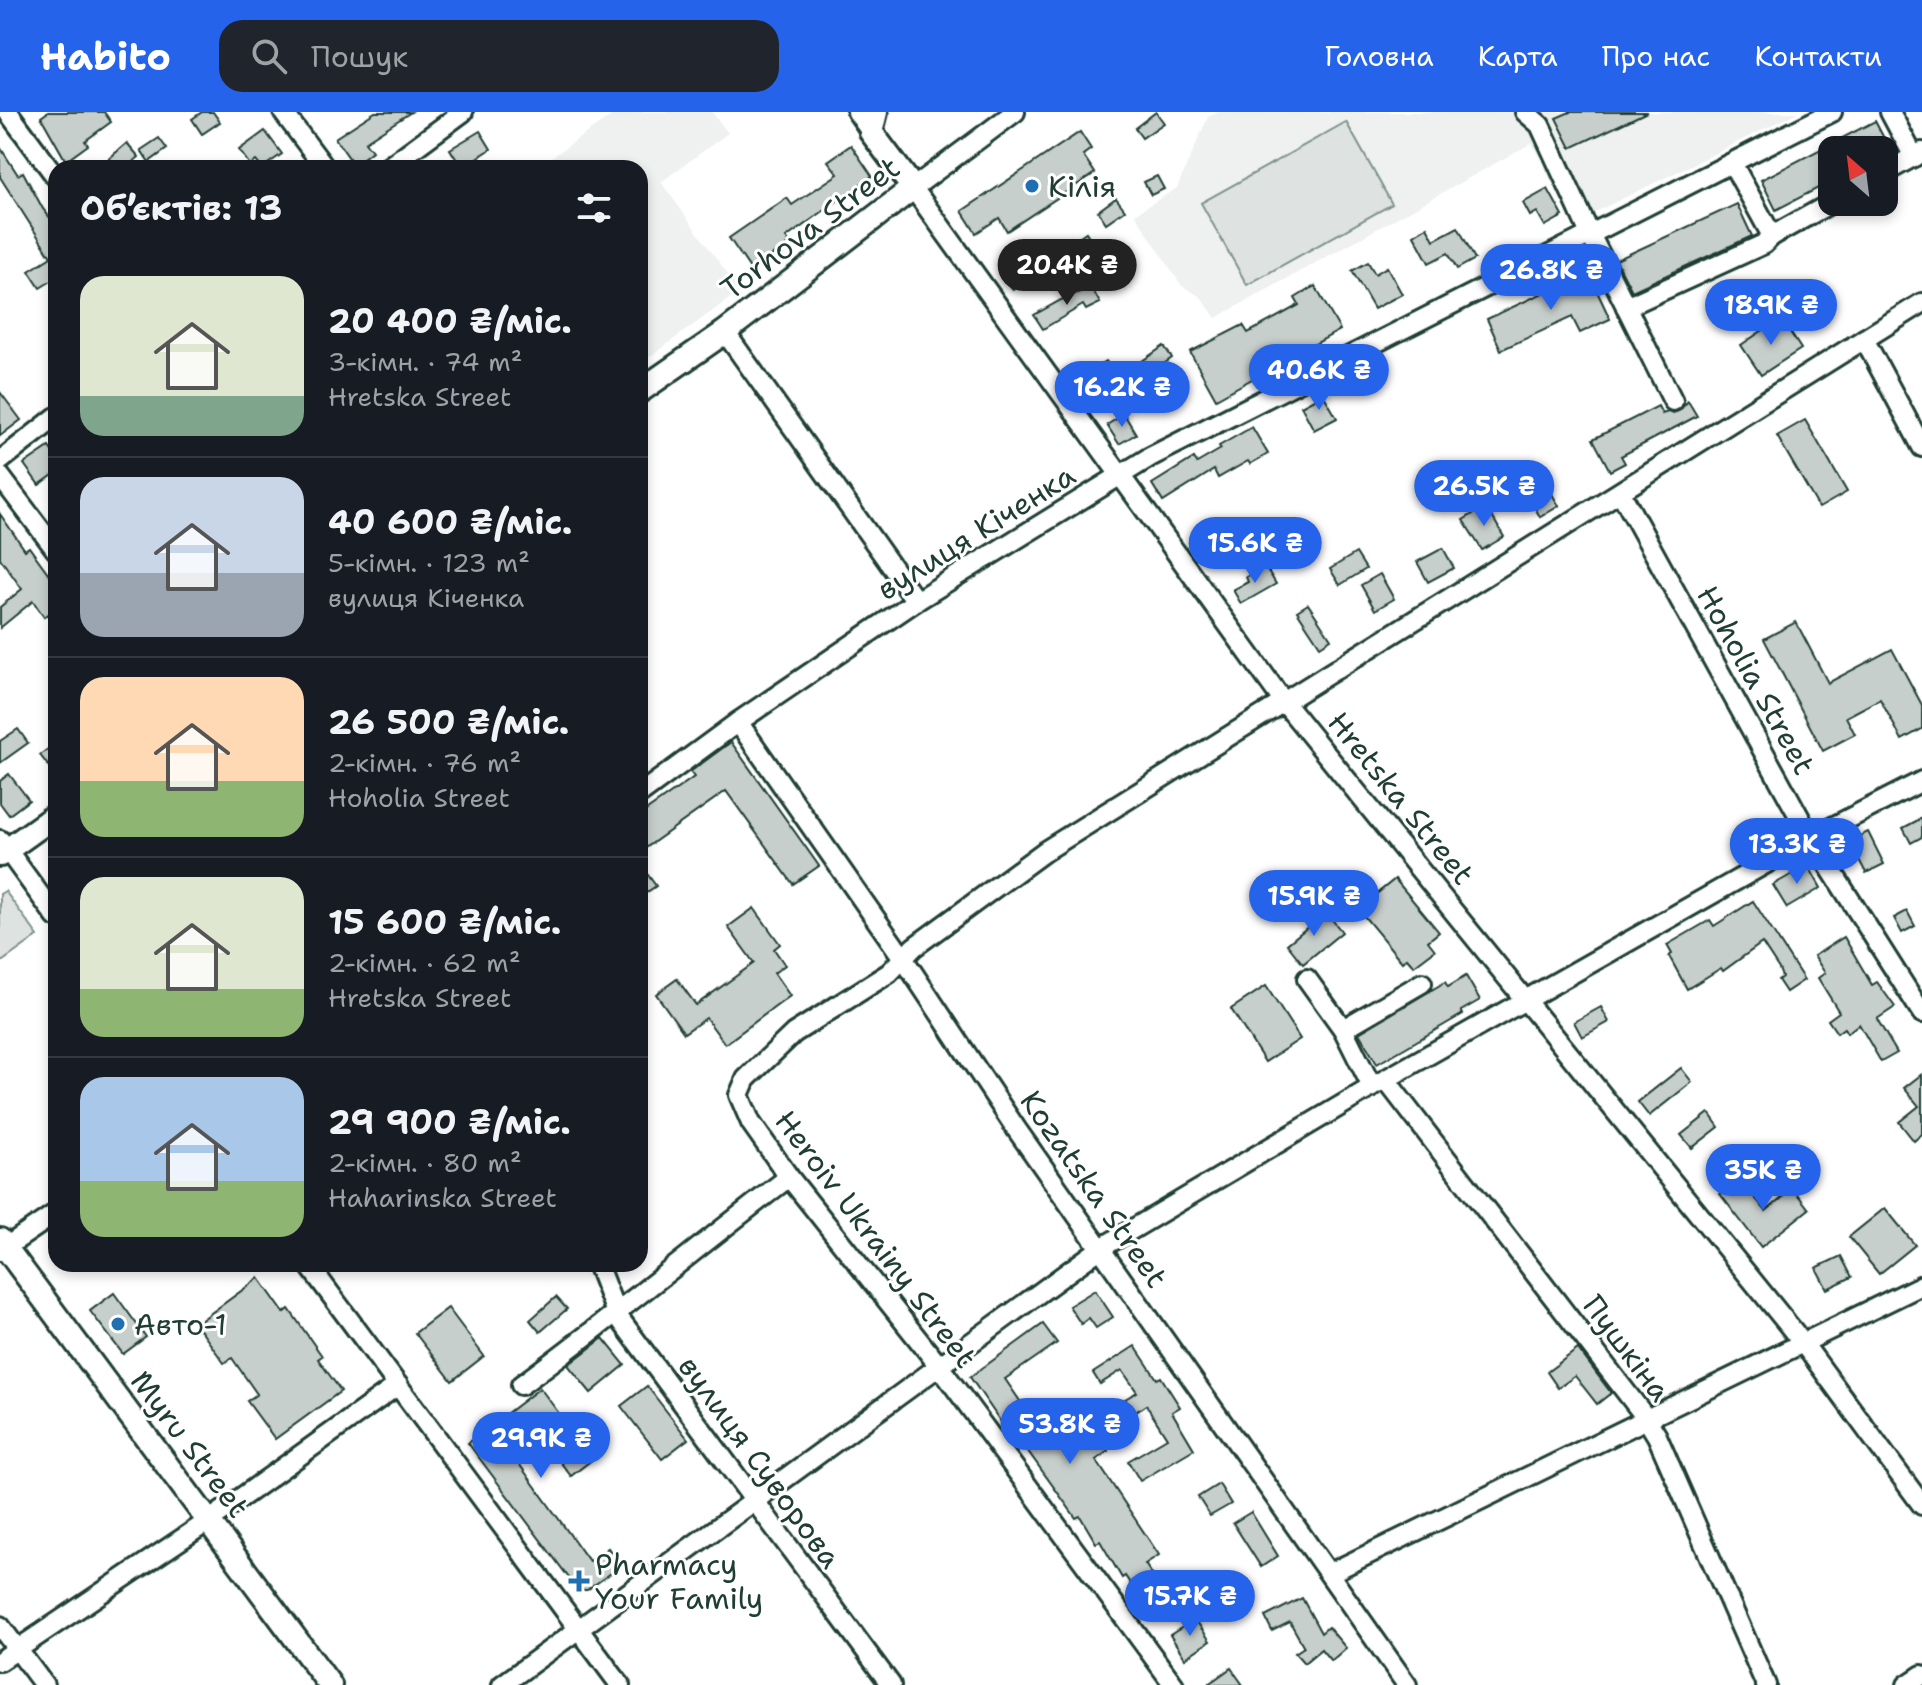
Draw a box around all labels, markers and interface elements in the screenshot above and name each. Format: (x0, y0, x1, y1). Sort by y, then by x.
search box (219, 20, 779, 92)
text: Habito (40, 31, 171, 82)
icon: search (247, 34, 291, 78)
text: Пошук (311, 36, 408, 77)
text: Головна (1324, 37, 1434, 75)
text: Карта (1478, 37, 1558, 75)
text: Про нас (1602, 37, 1710, 75)
text: Контакти (1754, 37, 1882, 75)
north arrow (1818, 136, 1898, 216)
map controls (1818, 136, 1898, 216)
street label: Torhova Street (712, 147, 908, 309)
place label: Кілія (1048, 166, 1116, 207)
marker: Кілія (1023, 177, 1041, 195)
text: Об’єктів: 13 (80, 185, 282, 231)
icon: filters (572, 186, 616, 230)
pin: 20.4K ₴ (993, 239, 1141, 307)
pin: 26.8K ₴ (1477, 244, 1625, 312)
text: 20.4K ₴ (1016, 247, 1118, 282)
text: 26.8K ₴ (1499, 252, 1604, 287)
pin: 18.9K ₴ (1697, 279, 1845, 347)
text: 18.9K ₴ (1723, 287, 1819, 322)
text: 20 400 ₴/міс. (328, 298, 572, 344)
icon: home (144, 308, 240, 404)
text: 3-кімн. · 74 m² (328, 344, 523, 379)
pin: 40.6K ₴ (1245, 344, 1393, 412)
text: 40.6K ₴ (1267, 352, 1371, 387)
pin: 16.2K ₴ (1048, 361, 1196, 429)
text: 16.2K ₴ (1073, 369, 1171, 404)
text: Hretska Street (328, 379, 511, 414)
street label: вулиця Кіченка (869, 454, 1083, 609)
pin: 26.5K ₴ (1410, 460, 1558, 528)
text: 26.5K ₴ (1432, 468, 1536, 503)
text: 40 600 ₴/міс. (328, 499, 572, 545)
icon: home (144, 509, 240, 605)
pin: 15.6K ₴ (1181, 517, 1329, 585)
text: 15.6K ₴ (1207, 525, 1303, 560)
text: 5-кімн. · 123 m² (328, 545, 530, 580)
street label: Hoholia Street (1687, 578, 1825, 782)
text: вулиця Кіченка (328, 580, 524, 615)
text: 26 500 ₴/міс. (328, 699, 569, 745)
street label: Hretska Street (1318, 703, 1484, 893)
icon: home (144, 709, 240, 805)
text: 2-кімн. · 76 m² (328, 745, 521, 780)
text: Hoholia Street (328, 780, 510, 815)
pin: 13.3K ₴ (1723, 818, 1871, 886)
text: 13.3K ₴ (1748, 826, 1846, 861)
pin: 15.9K ₴ (1240, 870, 1388, 938)
text: 15.9K ₴ (1267, 878, 1361, 913)
text: 15 600 ₴/міс. (328, 899, 561, 945)
icon: home (144, 909, 240, 1005)
text: 2-кімн. · 62 m² (328, 945, 521, 980)
text: Hretska Street (328, 980, 511, 1015)
street label: Kozatska Street (1011, 1082, 1177, 1296)
text: 29 900 ₴/міс. (328, 1099, 571, 1145)
street label: Heroiv Ukrainy Street (766, 1102, 986, 1376)
icon: home (144, 1109, 240, 1205)
pin: 35K ₴ (1707, 1144, 1819, 1212)
text: 2-кімн. · 80 m² (328, 1145, 522, 1180)
text: 35K ₴ (1724, 1152, 1802, 1187)
text: Haharinska Street (328, 1180, 557, 1215)
street label: Пушкіна (1574, 1286, 1681, 1410)
place label: Авто-1 (134, 1304, 227, 1345)
marker: Авто-1 (109, 1315, 127, 1333)
street label: вулиця Суворова (669, 1348, 851, 1577)
street label: Myru Street (121, 1362, 259, 1526)
pin: 53.8K ₴ (996, 1398, 1144, 1466)
text: 53.8K ₴ (1019, 1406, 1121, 1441)
pin: 29.9K ₴ (467, 1412, 615, 1480)
text: 29.9K ₴ (490, 1420, 592, 1455)
place label: Pharmacy Your Family (595, 1544, 763, 1619)
pin: 15.7K ₴ (1116, 1570, 1264, 1638)
marker: Pharmacy Your Family (570, 1572, 588, 1590)
text: 15.7K ₴ (1143, 1578, 1237, 1613)

